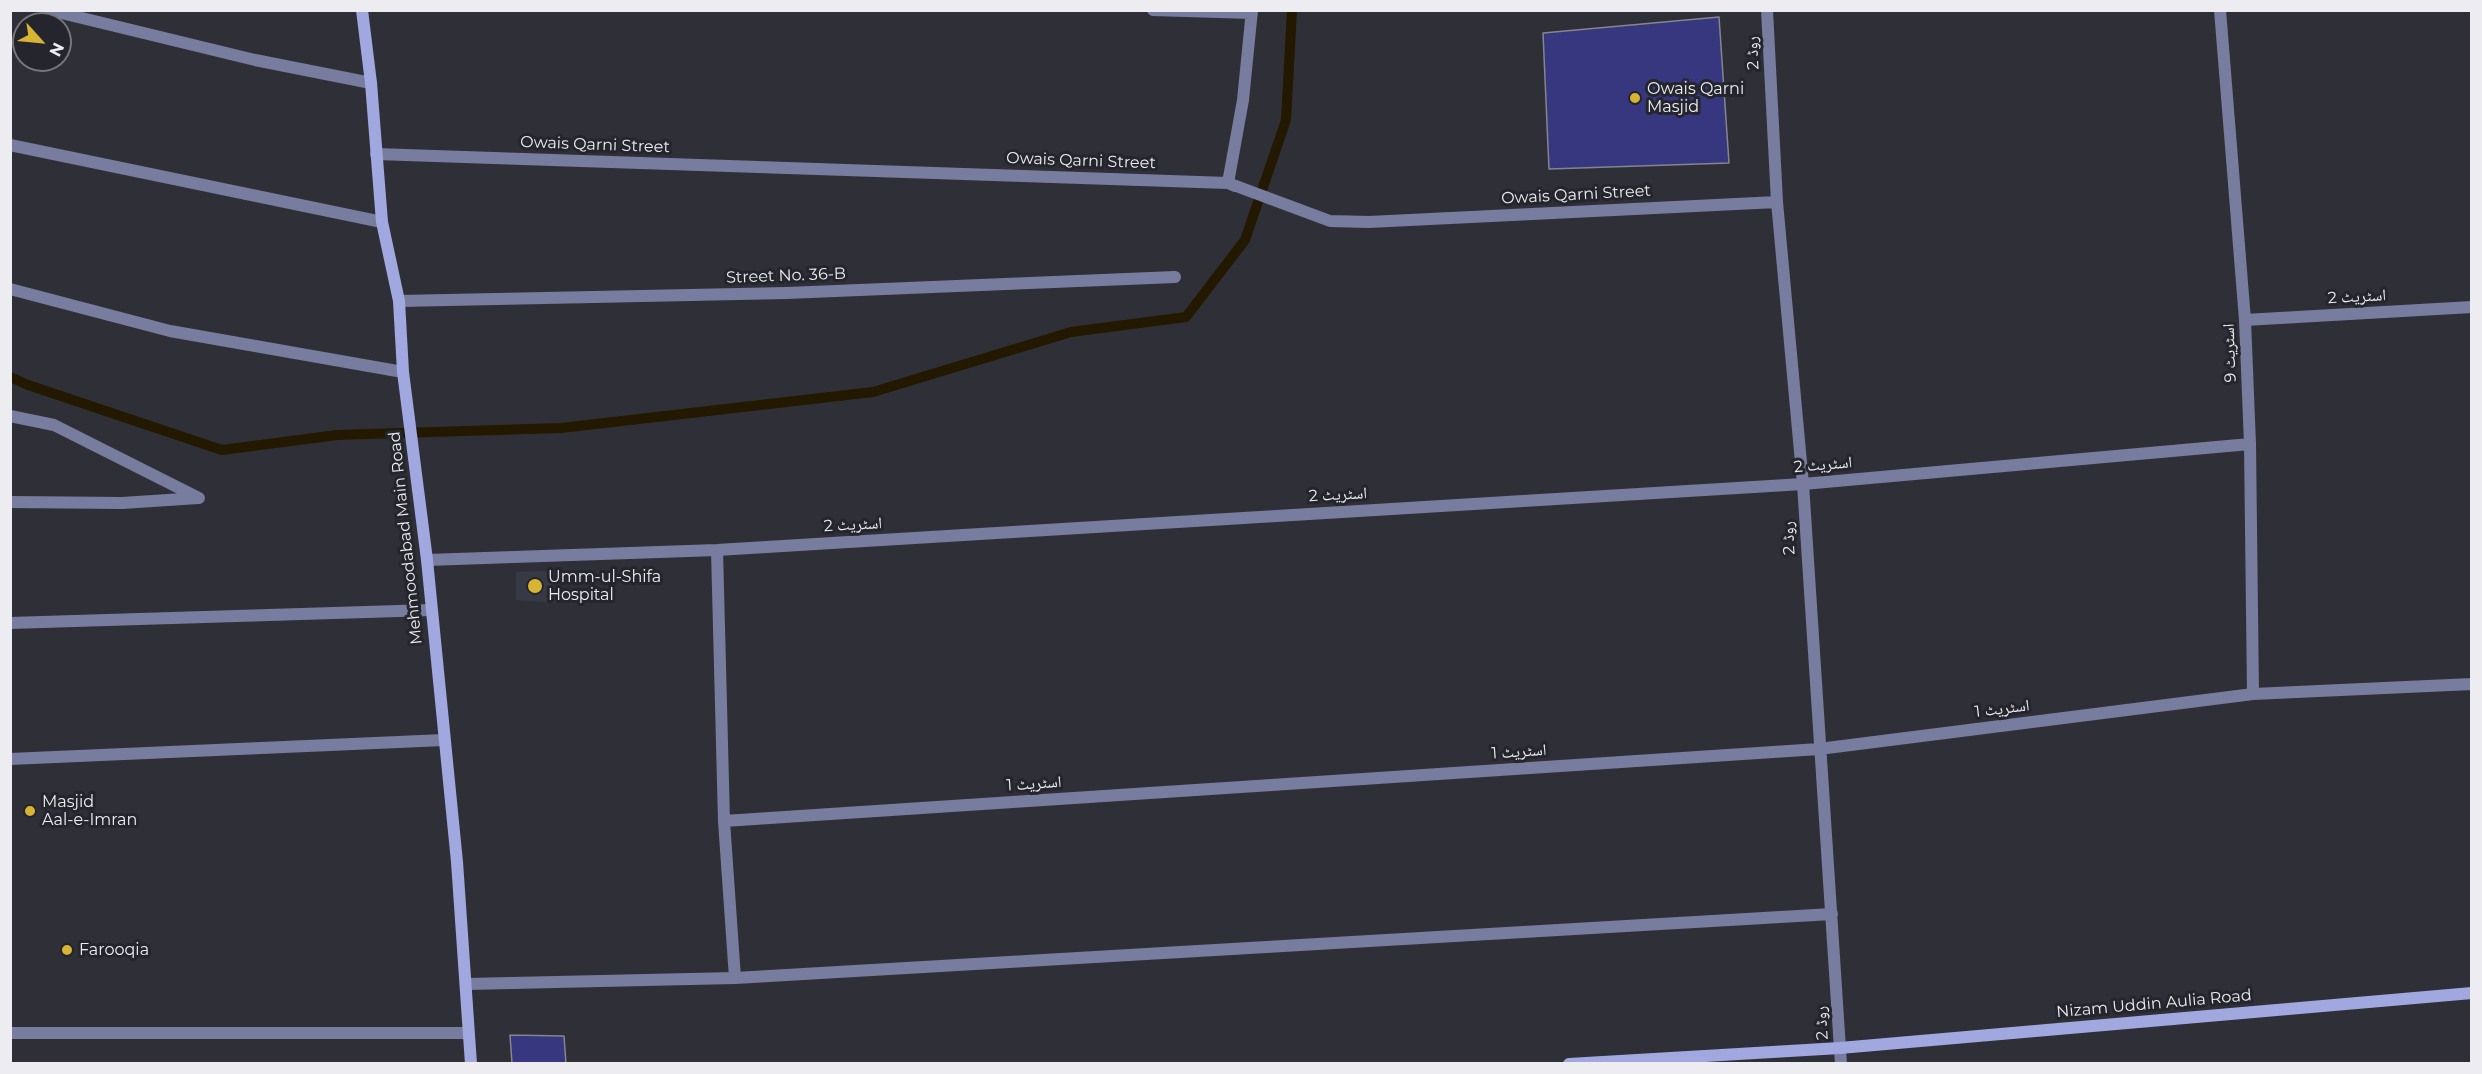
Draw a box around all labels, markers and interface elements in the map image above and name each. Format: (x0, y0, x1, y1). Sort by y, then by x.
north arrow (12, 12, 72, 72)
street label: روڈ 2 (1743, 36, 1763, 70)
text: N (45, 39, 68, 60)
place label: Owais Qarni Masjid (1647, 79, 1744, 117)
marker: Owais Qarni Masjid (1628, 91, 1642, 105)
street label: Owais Qarni Street (520, 133, 670, 157)
street label: Owais Qarni Street (1006, 149, 1156, 173)
street label: Owais Qarni Street (1501, 181, 1651, 209)
street label: Street No. 36-B (726, 264, 846, 288)
street label: اسٹریٹ 2 (2327, 286, 2387, 308)
street label: اسٹریٹ 9 (2219, 323, 2241, 383)
street label: Mehmoodabad Main Road (385, 430, 427, 646)
street label: اسٹریٹ 2 (1793, 453, 1853, 477)
street label: اسٹریٹ 2 (1308, 484, 1368, 506)
street label: اسٹریٹ 2 (823, 514, 883, 536)
street label: روڈ 2 (1779, 521, 1799, 555)
place label: Umm-ul-Shifa Hospital (548, 567, 661, 605)
marker: Umm-ul-Shifa Hospital (526, 577, 544, 595)
street label: اسٹریٹ 1 (1973, 696, 2031, 722)
street label: اسٹریٹ 1 (1491, 741, 1547, 763)
street label: اسٹریٹ 1 (1006, 773, 1062, 795)
place label: Masjid Aal-e-Imran (42, 792, 137, 830)
marker: Masjid Aal-e-Imran (23, 804, 37, 818)
place label: Farooqia (79, 940, 149, 960)
marker: Farooqia (60, 943, 74, 957)
street label: Nizam Uddin Aulia Road (2056, 986, 2252, 1022)
street label: روڈ 2 (1811, 1006, 1833, 1040)

